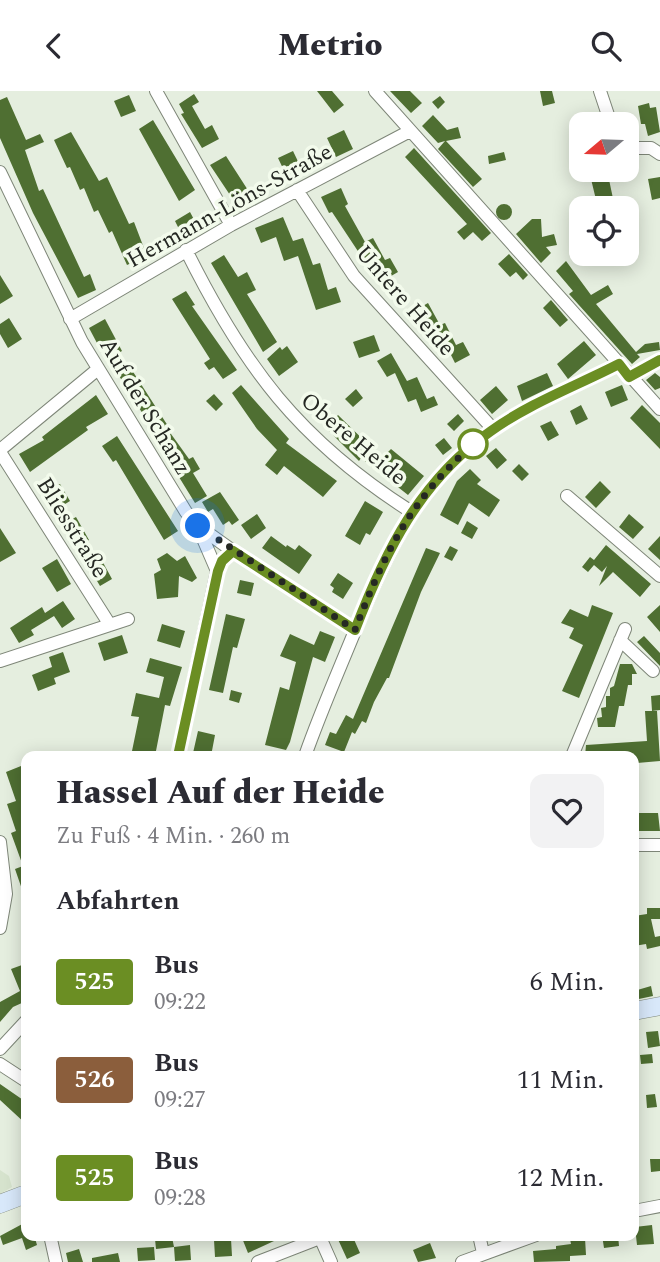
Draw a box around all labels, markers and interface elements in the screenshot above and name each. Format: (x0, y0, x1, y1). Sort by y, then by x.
text: Metrio (278, 21, 382, 70)
icon: back (35, 27, 73, 65)
icon: search (587, 27, 625, 65)
north arrow (569, 112, 639, 182)
map controls (569, 112, 639, 266)
street label: Hermann-Löns-Straße (120, 135, 339, 277)
button: locate (569, 196, 639, 266)
street label: Untere Heide (346, 238, 463, 364)
street label: Auf der Schanz (90, 331, 200, 482)
street label: Obere Heide (292, 384, 414, 494)
unlabelled marker (458, 429, 488, 459)
street label: Bliesstraße (27, 470, 117, 585)
your location (180, 508, 215, 543)
text: Hassel Auf der Heide (56, 768, 385, 818)
button: heart (530, 774, 604, 848)
text: Zu Fuß · 4 Min. · 260 m (56, 819, 290, 854)
text: Abfahrten (56, 881, 180, 921)
text: Bus (154, 945, 199, 985)
text: 6 Min. (530, 962, 604, 1002)
text: 525 (74, 964, 115, 1000)
text: 09:22 (154, 985, 206, 1020)
text: Bus (154, 1043, 199, 1083)
text: 11 Min. (517, 1060, 604, 1100)
text: 526 (74, 1062, 115, 1098)
text: 09:27 (154, 1083, 206, 1118)
text: Bus (154, 1141, 199, 1181)
text: 12 Min. (517, 1158, 604, 1198)
text: 525 (74, 1160, 115, 1196)
text: 09:28 (154, 1181, 206, 1216)

